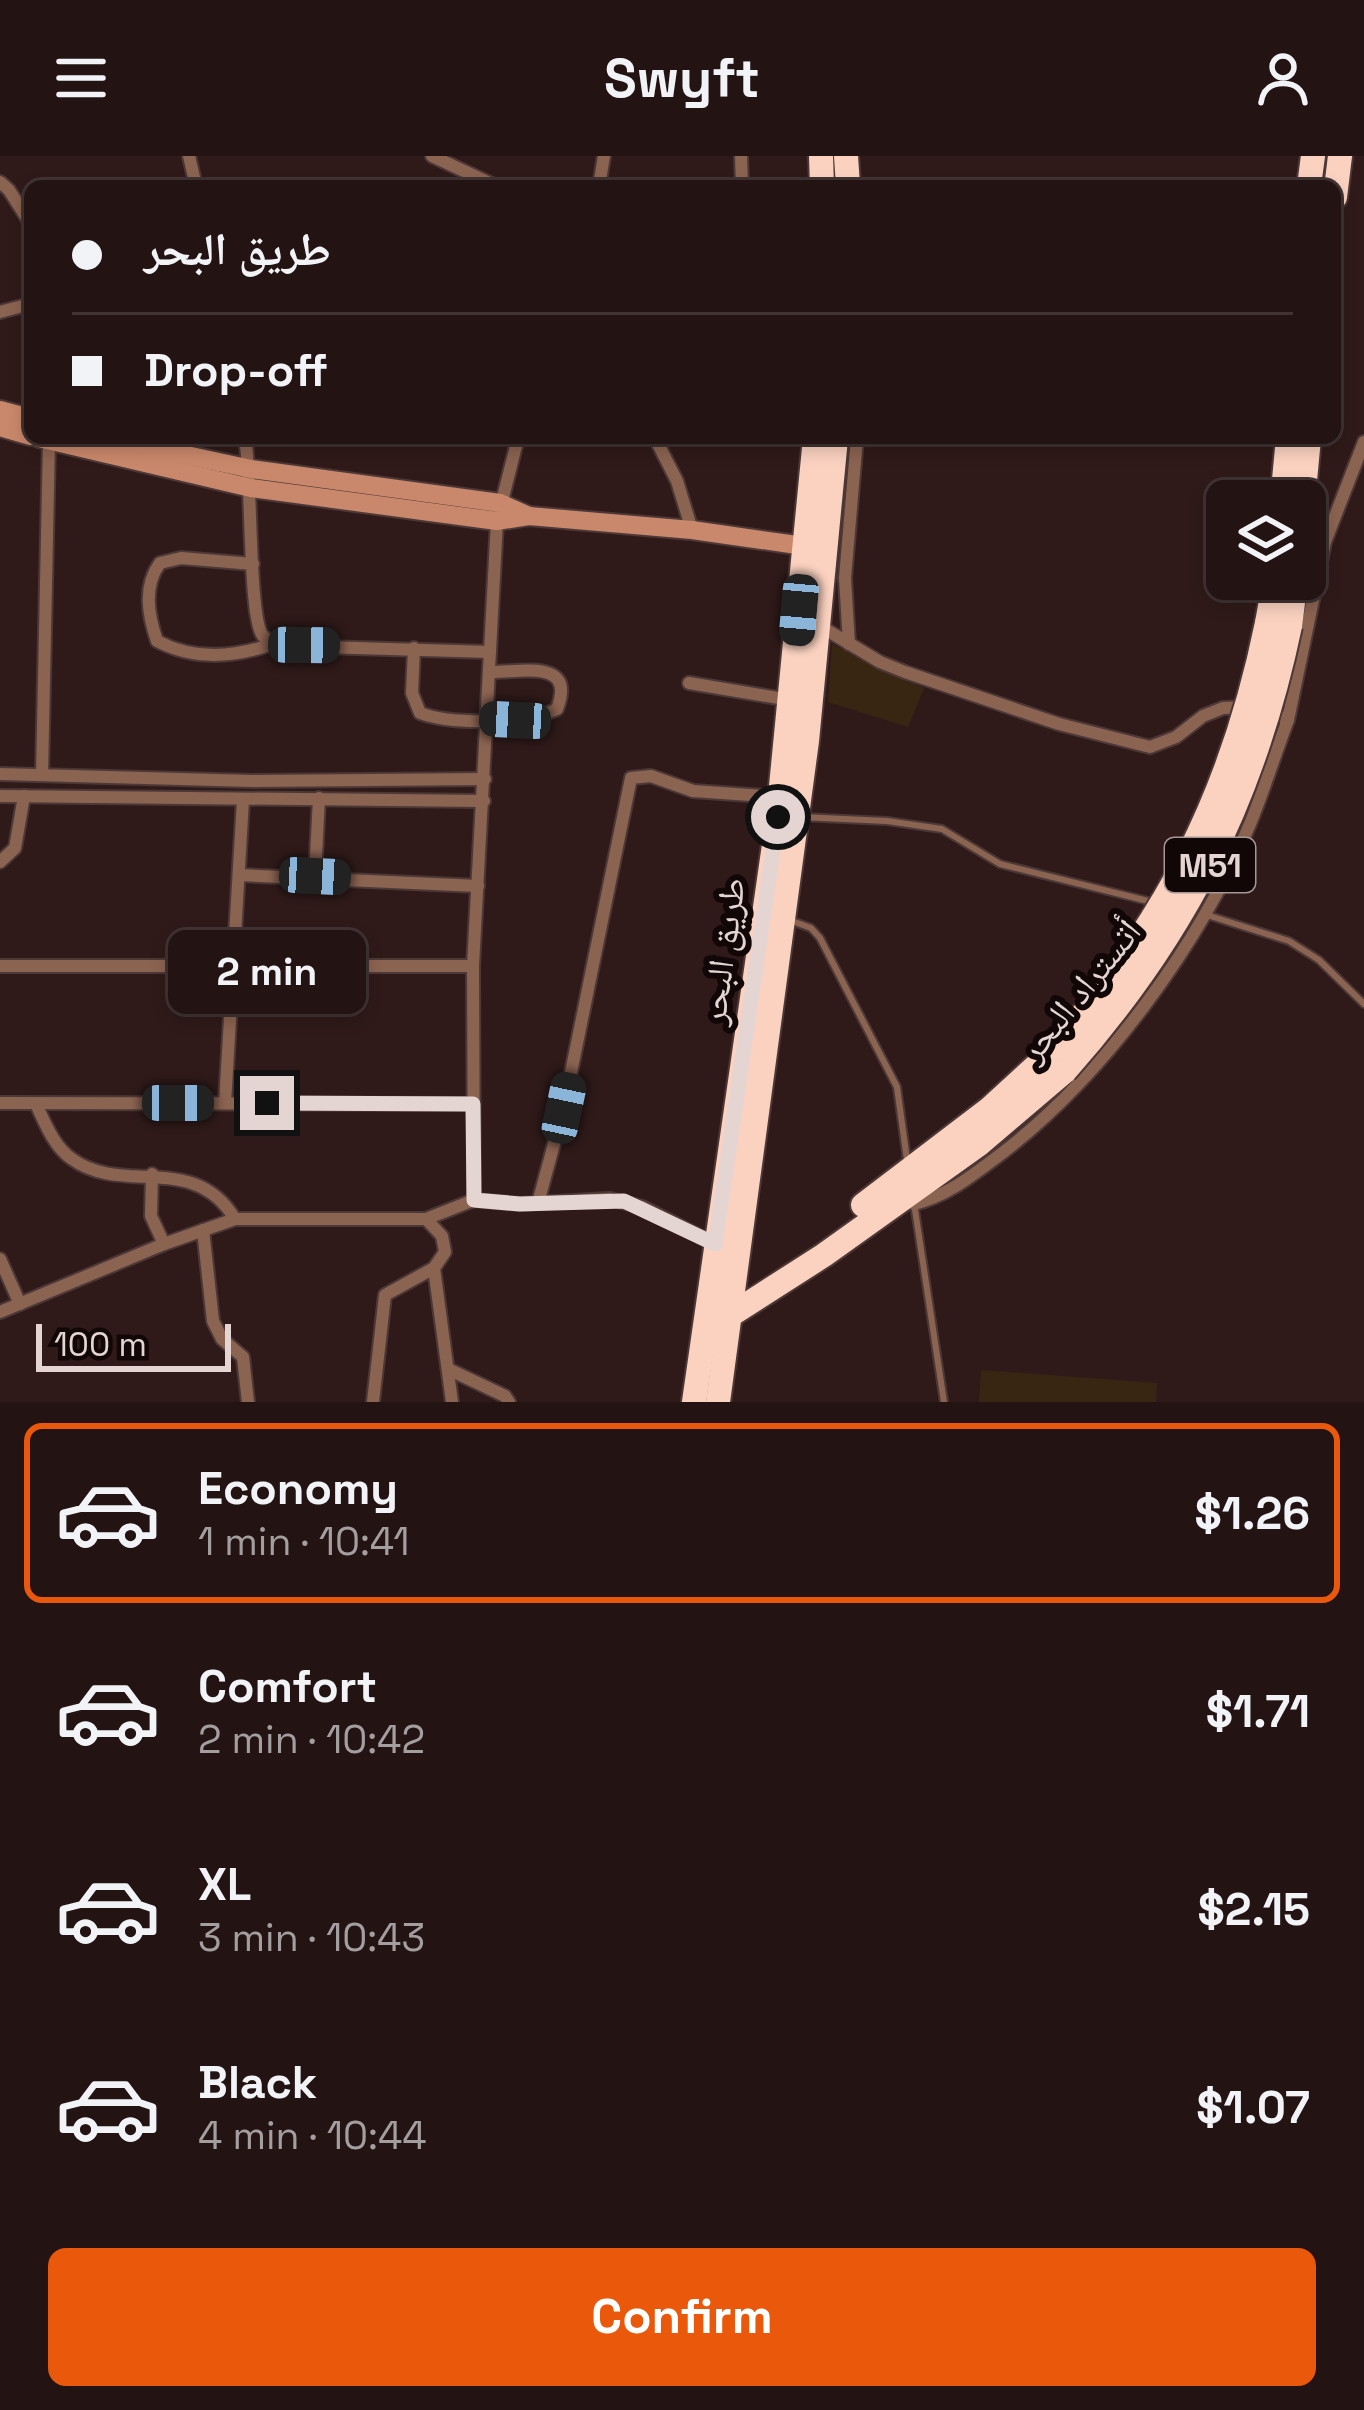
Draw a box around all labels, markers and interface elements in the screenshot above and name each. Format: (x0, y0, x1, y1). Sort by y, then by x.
text: Swyft (604, 44, 760, 113)
icon: menu (48, 45, 114, 111)
icon: person (1250, 45, 1316, 111)
text: طريق البحر (144, 221, 331, 278)
text: Drop-off (144, 342, 328, 399)
map controls (1206, 480, 1326, 600)
button: layers (1206, 480, 1326, 600)
car (778, 573, 820, 647)
car (268, 626, 340, 664)
car (478, 700, 552, 740)
route start (751, 790, 805, 844)
road number: M51 (1165, 838, 1255, 892)
car (278, 856, 352, 896)
street label: طريق البحر (690, 875, 756, 1029)
street label: أتستراد البحر (1008, 910, 1151, 1072)
callout: 2 min (168, 929, 366, 1013)
text: 2 min (217, 947, 317, 996)
car (539, 1069, 589, 1147)
route end (240, 1076, 294, 1130)
car (142, 1085, 214, 1121)
scale bar (36, 1318, 231, 1371)
text: 100 m (54, 1324, 147, 1366)
icon: car (54, 1459, 162, 1567)
text: Economy (198, 1460, 398, 1517)
text: $1.26 (1194, 1485, 1310, 1542)
text: 1 min · 10:41 (198, 1517, 410, 1566)
icon: car (54, 1657, 162, 1765)
text: Comfort (198, 1658, 377, 1715)
text: $1.71 (1206, 1683, 1310, 1740)
text: 2 min · 10:42 (198, 1715, 425, 1764)
icon: car (54, 1855, 162, 1963)
text: XL (198, 1856, 251, 1913)
text: $2.15 (1198, 1881, 1310, 1938)
text: 3 min · 10:43 (198, 1913, 425, 1962)
icon: car (54, 2053, 162, 2161)
text: Black (198, 2054, 317, 2111)
text: $1.07 (1196, 2079, 1310, 2136)
text: 4 min · 10:44 (198, 2111, 427, 2160)
button: Confirm (48, 2248, 1316, 2386)

